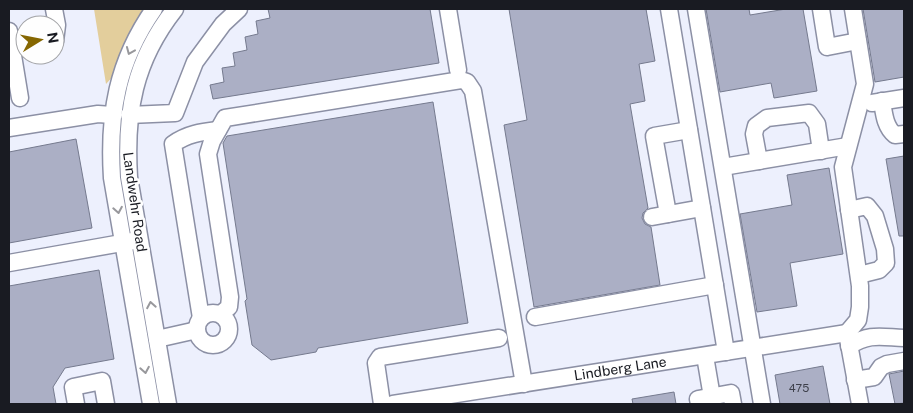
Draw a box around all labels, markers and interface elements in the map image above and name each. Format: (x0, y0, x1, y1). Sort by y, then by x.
north arrow (15, 15, 65, 65)
text: N (44, 31, 62, 45)
one-way arrow (126, 46, 137, 55)
street label: Landwehr Road (120, 151, 150, 253)
one-way arrow (113, 206, 123, 215)
one-way arrow (146, 300, 156, 309)
street label: Lindberg Lane (573, 353, 668, 384)
one-way arrow (139, 366, 149, 375)
house number: 475 (789, 382, 809, 394)

